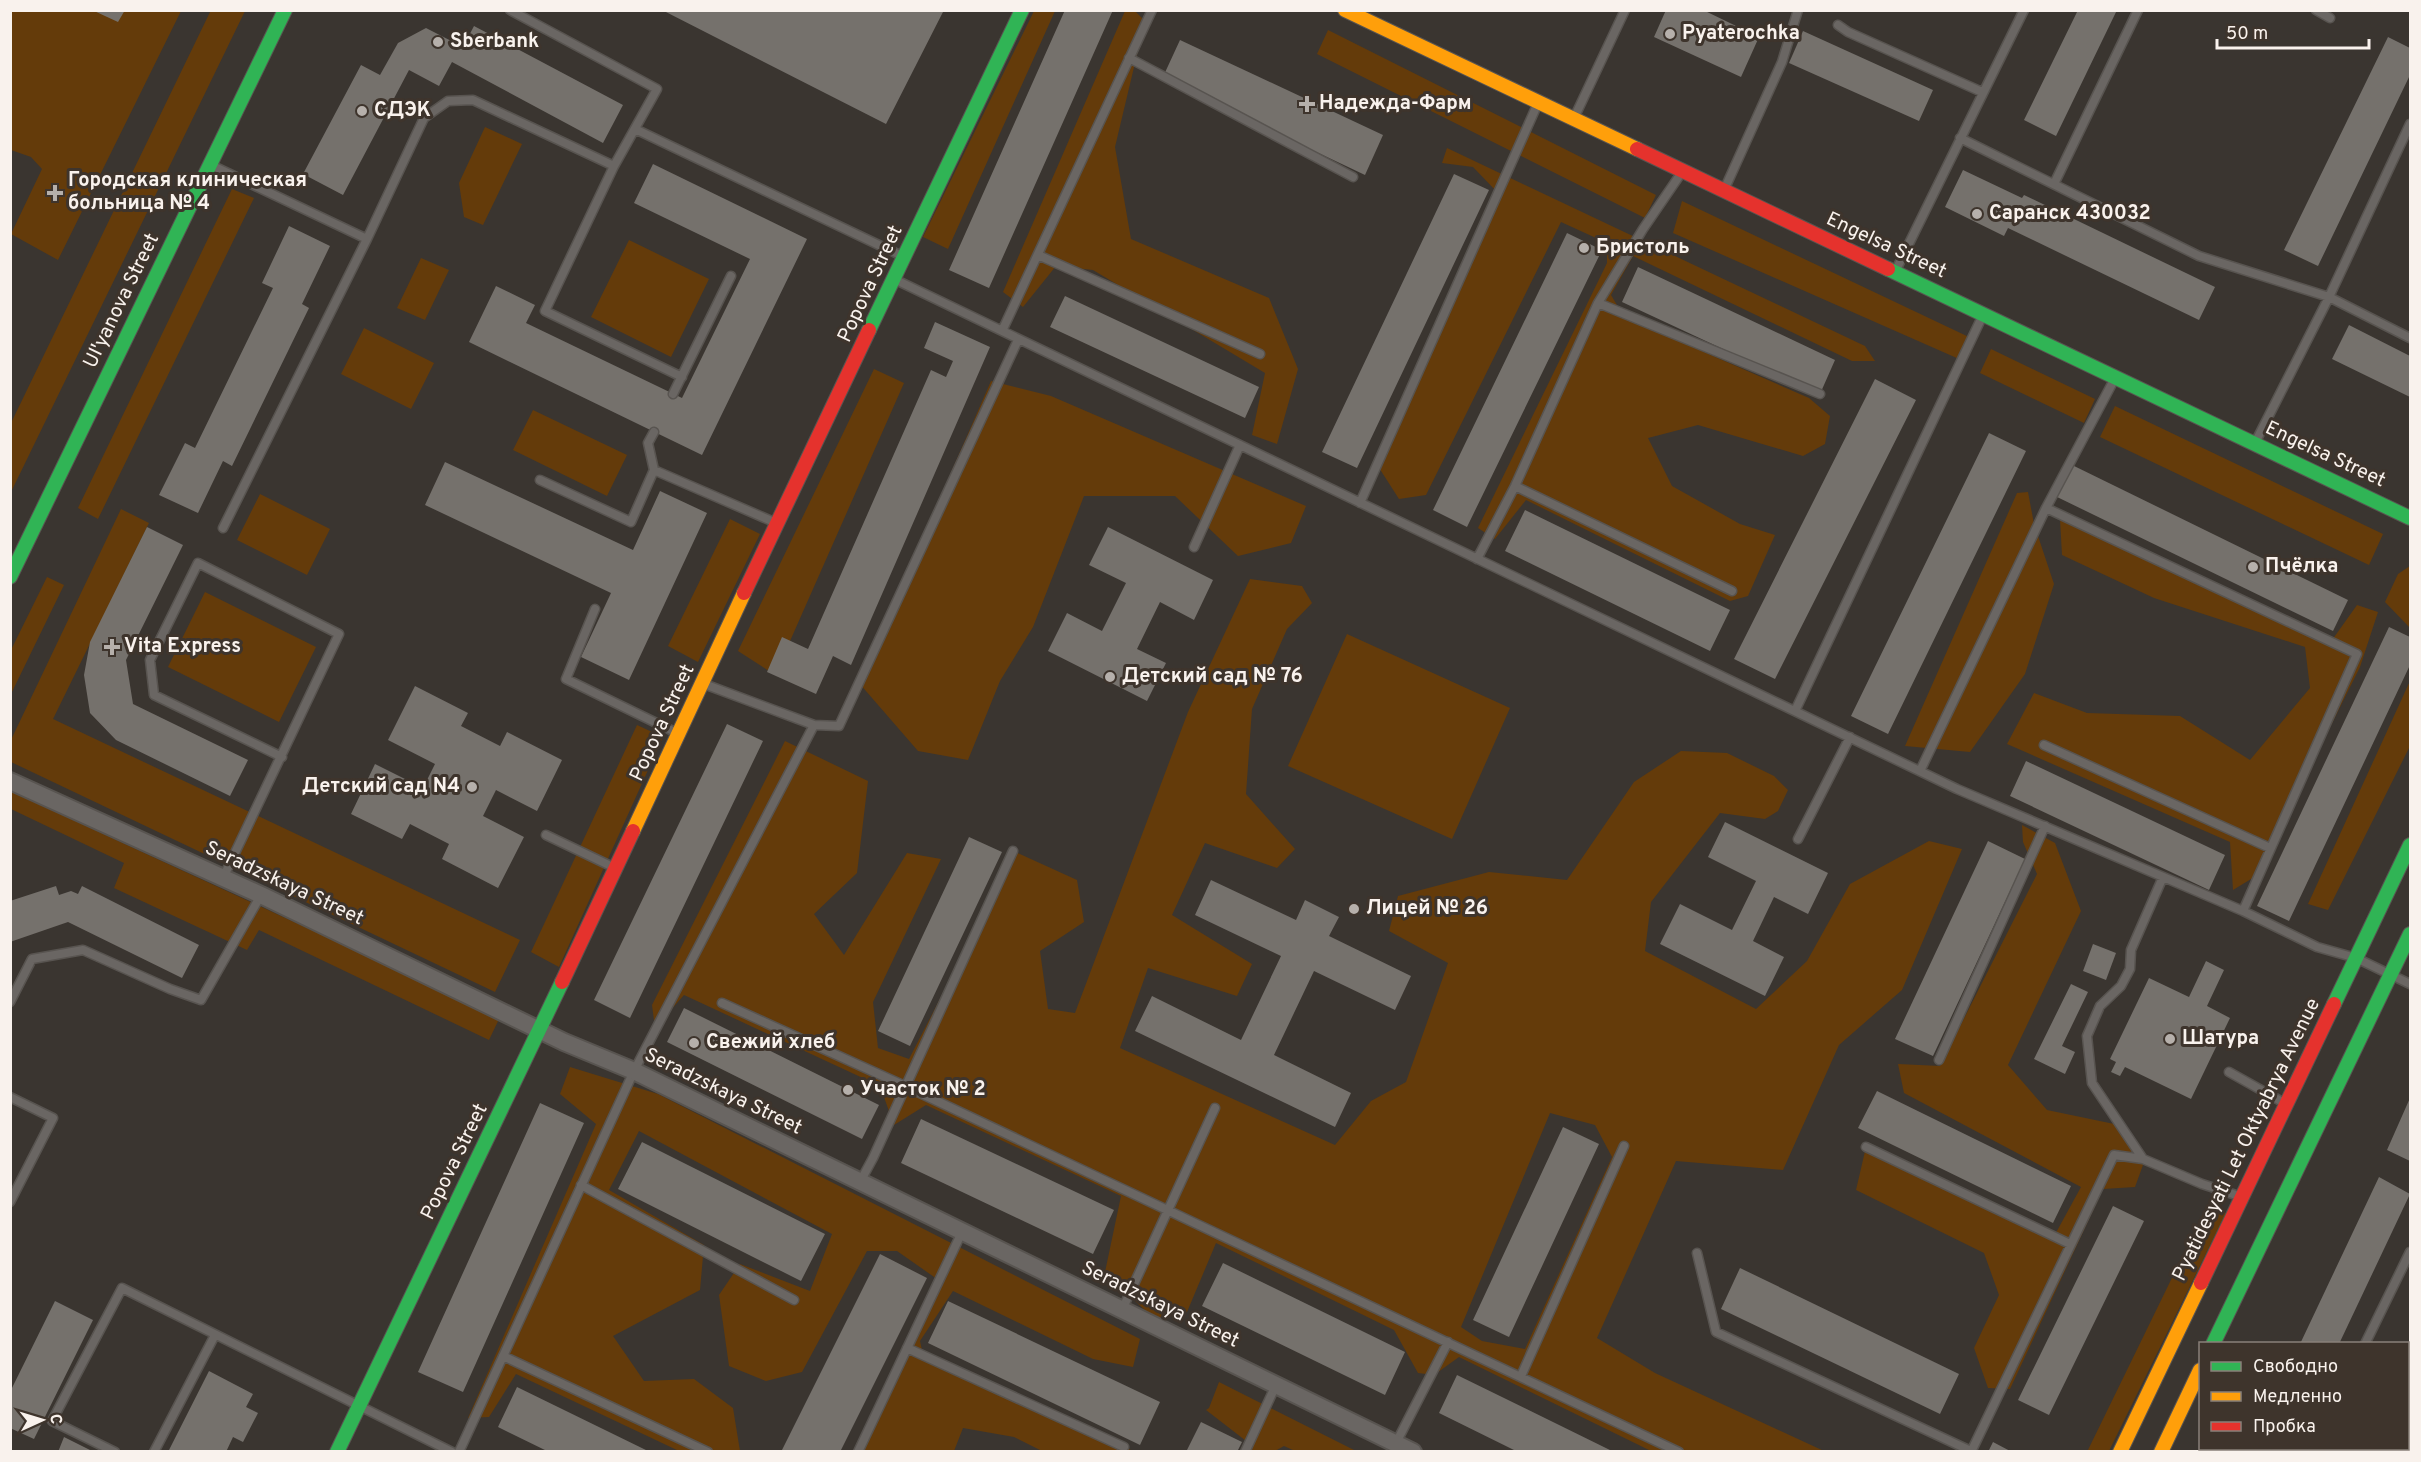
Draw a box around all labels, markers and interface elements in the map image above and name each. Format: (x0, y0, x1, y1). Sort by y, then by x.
scale bar (2217, 12, 2368, 50)
place label: Pyaterochka (1682, 21, 1800, 47)
text: 50 m (2226, 23, 2268, 46)
marker: Pyaterochka (1663, 27, 1677, 41)
place label: Sberbank (450, 29, 539, 55)
marker: Sberbank (431, 35, 445, 49)
place label: Надежда-Фарм (1319, 91, 1472, 117)
marker: Надежда-Фарм (1300, 97, 1314, 111)
place label: СДЭК (374, 98, 431, 124)
marker: СДЭК (355, 104, 369, 118)
place label: Городская клиническая больница № 4 (68, 168, 307, 217)
marker: Городская клиническая больница № 4 (46, 184, 64, 202)
place label: Саранск 430032 (1989, 201, 2151, 227)
street label: Engelsa Street (1822, 207, 1950, 285)
marker: Саранск 430032 (1970, 207, 1984, 221)
street label: Popova Street (832, 221, 910, 347)
street label: Ul'yanova Street (78, 229, 166, 373)
place label: Бристоль (1596, 235, 1690, 261)
marker: Бристоль (1577, 241, 1591, 255)
street label: Engelsa Street (2261, 416, 2389, 494)
place label: Пчёлка (2265, 554, 2338, 580)
marker: Пчёлка (2246, 560, 2260, 574)
place label: Vita Express (124, 634, 241, 660)
marker: Vita Express (105, 640, 119, 654)
street label: Popova Street (624, 660, 702, 786)
place label: Детский сад № 76 (1122, 664, 1303, 690)
marker: Детский сад № 76 (1103, 670, 1117, 684)
place label: Детский сад N4 (302, 774, 460, 800)
marker: Детский сад N4 (465, 780, 479, 794)
street label: Seradzskaya Street (200, 836, 368, 932)
place label: Лицей № 26 (1366, 896, 1488, 922)
marker: Лицей № 26 (1347, 902, 1361, 916)
street label: Pyatidesyati Let Oktyabrya Avenue (2167, 994, 2327, 1286)
place label: Шатура (2182, 1026, 2259, 1052)
place label: Свежий хлеб (706, 1030, 835, 1056)
marker: Шатура (2163, 1032, 2177, 1046)
marker: Свежий хлеб (687, 1036, 701, 1050)
street label: Seradzskaya Street (640, 1043, 806, 1141)
place label: Участок № 2 (860, 1077, 986, 1103)
marker: Участок № 2 (841, 1083, 855, 1097)
street label: Popova Street (416, 1099, 494, 1225)
street label: Seradzskaya Street (1077, 1256, 1243, 1354)
legend (2199, 1342, 2409, 1450)
text: Свободно (2253, 1356, 2338, 1379)
text: Медленно (2253, 1386, 2342, 1409)
north arrow (12, 1390, 72, 1450)
text: С (45, 1413, 65, 1425)
text: Пробка (2253, 1416, 2316, 1439)

